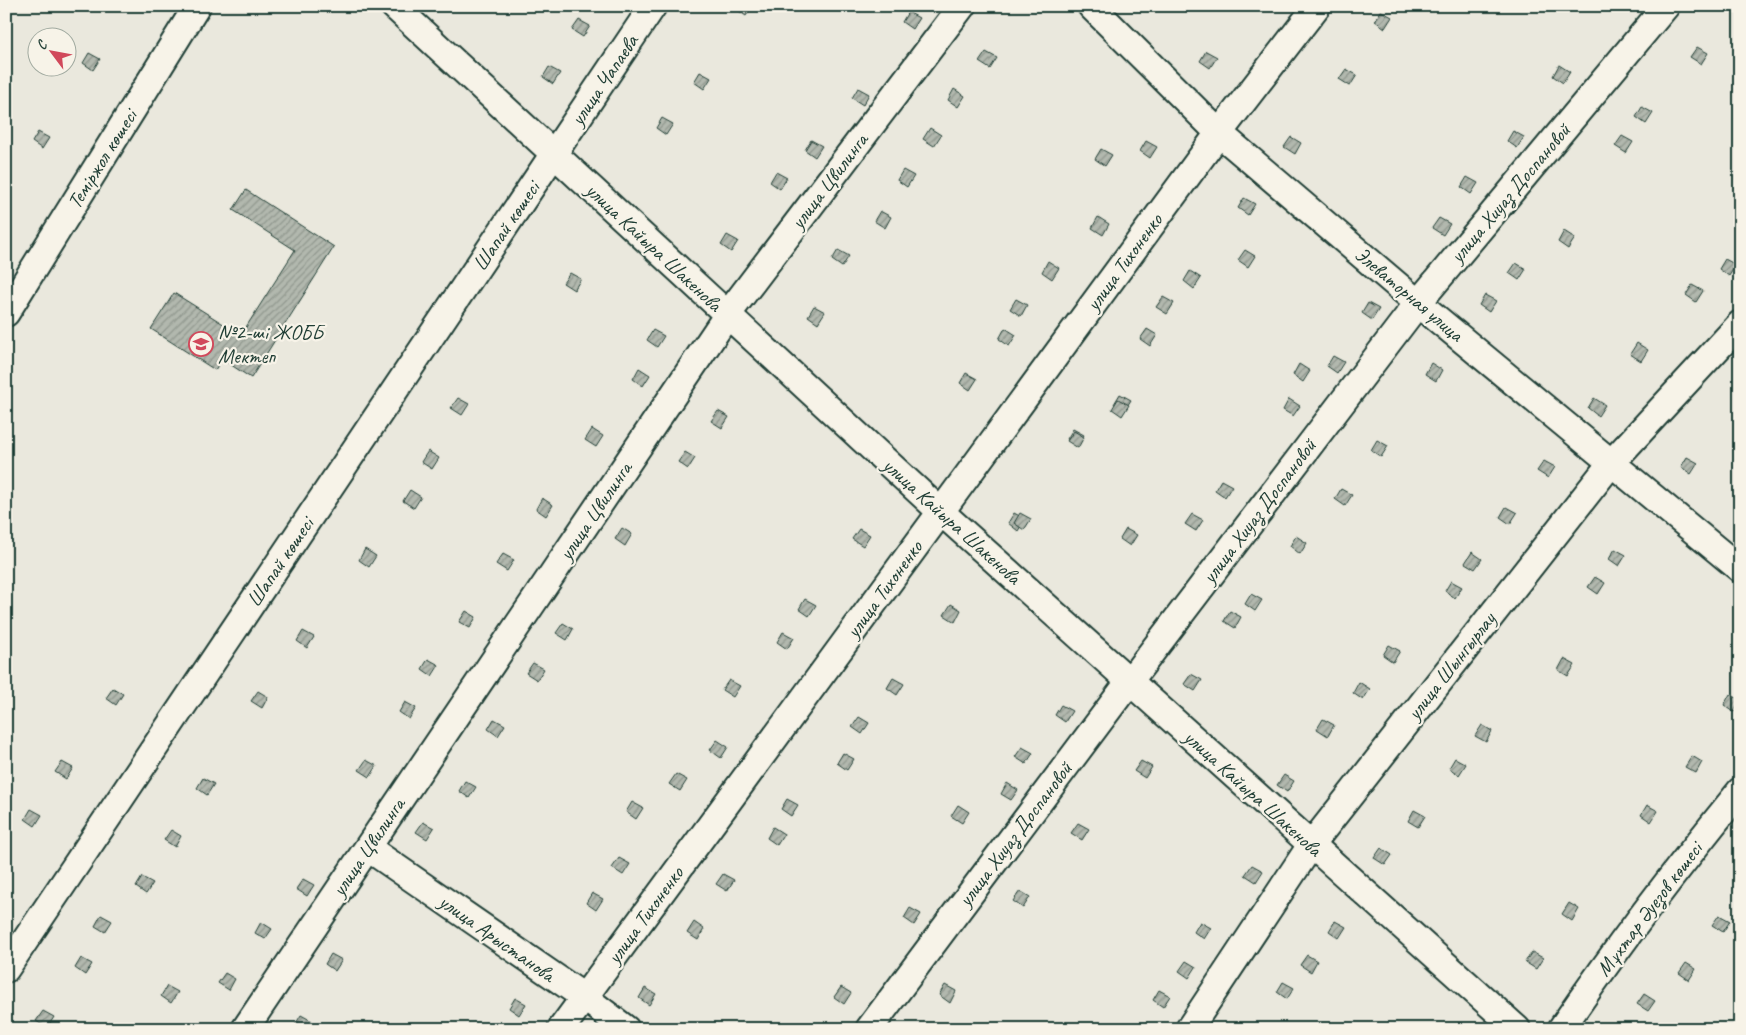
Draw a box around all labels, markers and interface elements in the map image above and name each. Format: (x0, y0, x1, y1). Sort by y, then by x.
north arrow (28, 28, 78, 78)
street label: улица Чапаева (563, 28, 645, 132)
text: С (32, 36, 52, 53)
street label: Теміржол көшесі (61, 102, 144, 213)
street label: улица Хиуаз Доспановой (1443, 117, 1578, 270)
street label: улица Цвилинга (783, 126, 875, 236)
street label: Шапай көшесі (467, 174, 547, 276)
street label: улица Кайыра Шакенова (579, 176, 729, 318)
street label: улица Тихоненко (1079, 207, 1169, 317)
street label: Элеваторная улица (1349, 241, 1470, 348)
place label: №2-ші ЖОББ Мектеп (218, 319, 326, 369)
school or university icon: №2-ші ЖОББ Мектеп (188, 331, 214, 357)
street label: улица Хиуаз Доспановой (1195, 433, 1323, 591)
street label: улица Кайыра Шакенова (876, 451, 1028, 591)
street label: улица Цвилинга (551, 455, 639, 567)
street label: Шапай көшесі (241, 510, 321, 612)
street label: улица Тихоненко (839, 534, 929, 644)
street label: улица Шынгырлау (1400, 606, 1502, 727)
street label: улица Кайыра Шакенова (1177, 723, 1329, 863)
street label: улица Хиуаз Доспановой (951, 756, 1079, 914)
street label: улица Цвилинга (324, 791, 412, 903)
street label: Мұхтар Әуезов көшесі (1590, 834, 1711, 982)
street label: улица Тихоненко (600, 860, 690, 970)
street label: улица Арыстанова (432, 887, 562, 989)

